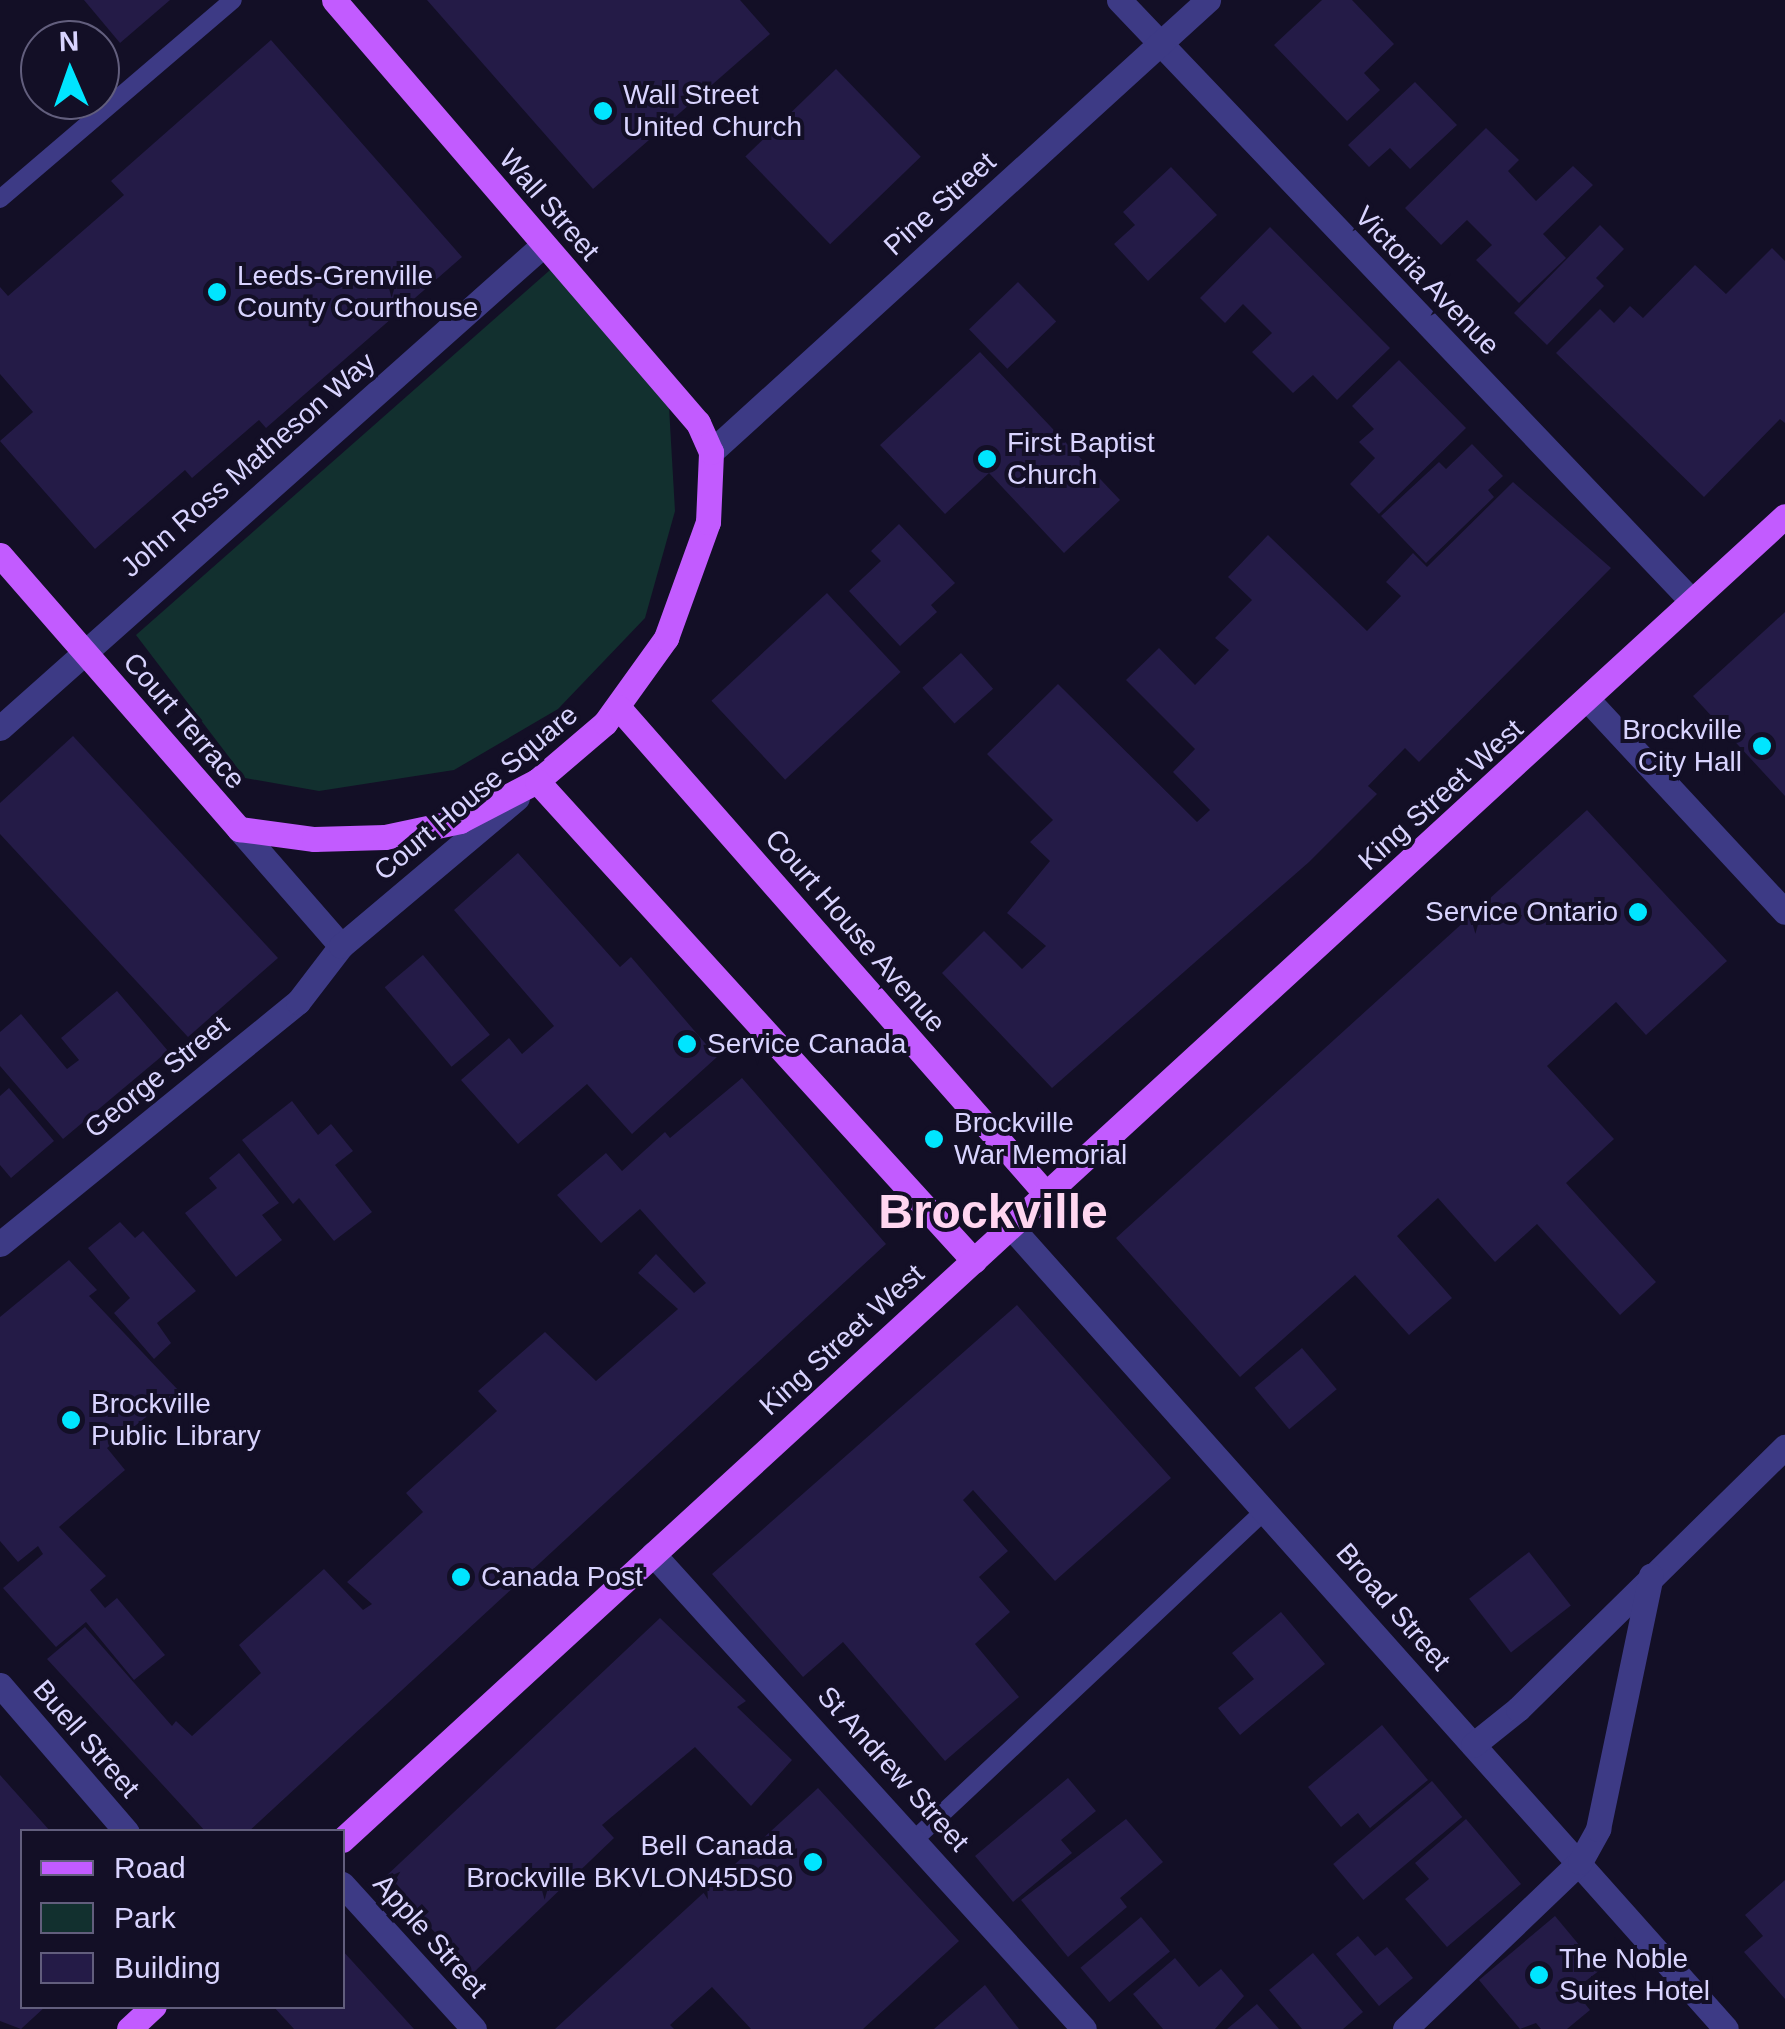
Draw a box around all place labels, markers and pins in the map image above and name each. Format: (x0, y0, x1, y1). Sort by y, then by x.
place label: Wall Street United Church (623, 78, 802, 144)
marker: Wall Street United Church (592, 100, 614, 122)
place label: Leeds-Grenville County Courthouse (237, 259, 478, 325)
marker: Leeds-Grenville County Courthouse (206, 281, 228, 303)
place label: First Baptist Church (1007, 426, 1155, 492)
marker: First Baptist Church (976, 448, 998, 470)
place label: Brockville City Hall (1622, 713, 1742, 779)
marker: Brockville City Hall (1751, 735, 1773, 757)
place label: Service Ontario (1425, 895, 1618, 929)
marker: Service Ontario (1627, 901, 1649, 923)
place label: Service Canada (707, 1027, 906, 1061)
marker: Service Canada (676, 1033, 698, 1055)
place label: Brockville War Memorial (954, 1106, 1127, 1172)
marker: Brockville War Memorial (923, 1128, 945, 1150)
place label: Brockville Public Library (91, 1387, 261, 1453)
marker: Brockville Public Library (60, 1409, 82, 1431)
place label: Canada Post (481, 1560, 643, 1594)
marker: Canada Post (450, 1566, 472, 1588)
place label: Bell Canada Brockville BKVLON45DS0 (466, 1829, 793, 1895)
marker: Bell Canada Brockville BKVLON45DS0 (802, 1851, 824, 1873)
place label: The Noble Suites Hotel (1559, 1942, 1710, 2008)
marker: The Noble Suites Hotel (1528, 1964, 1550, 1986)

